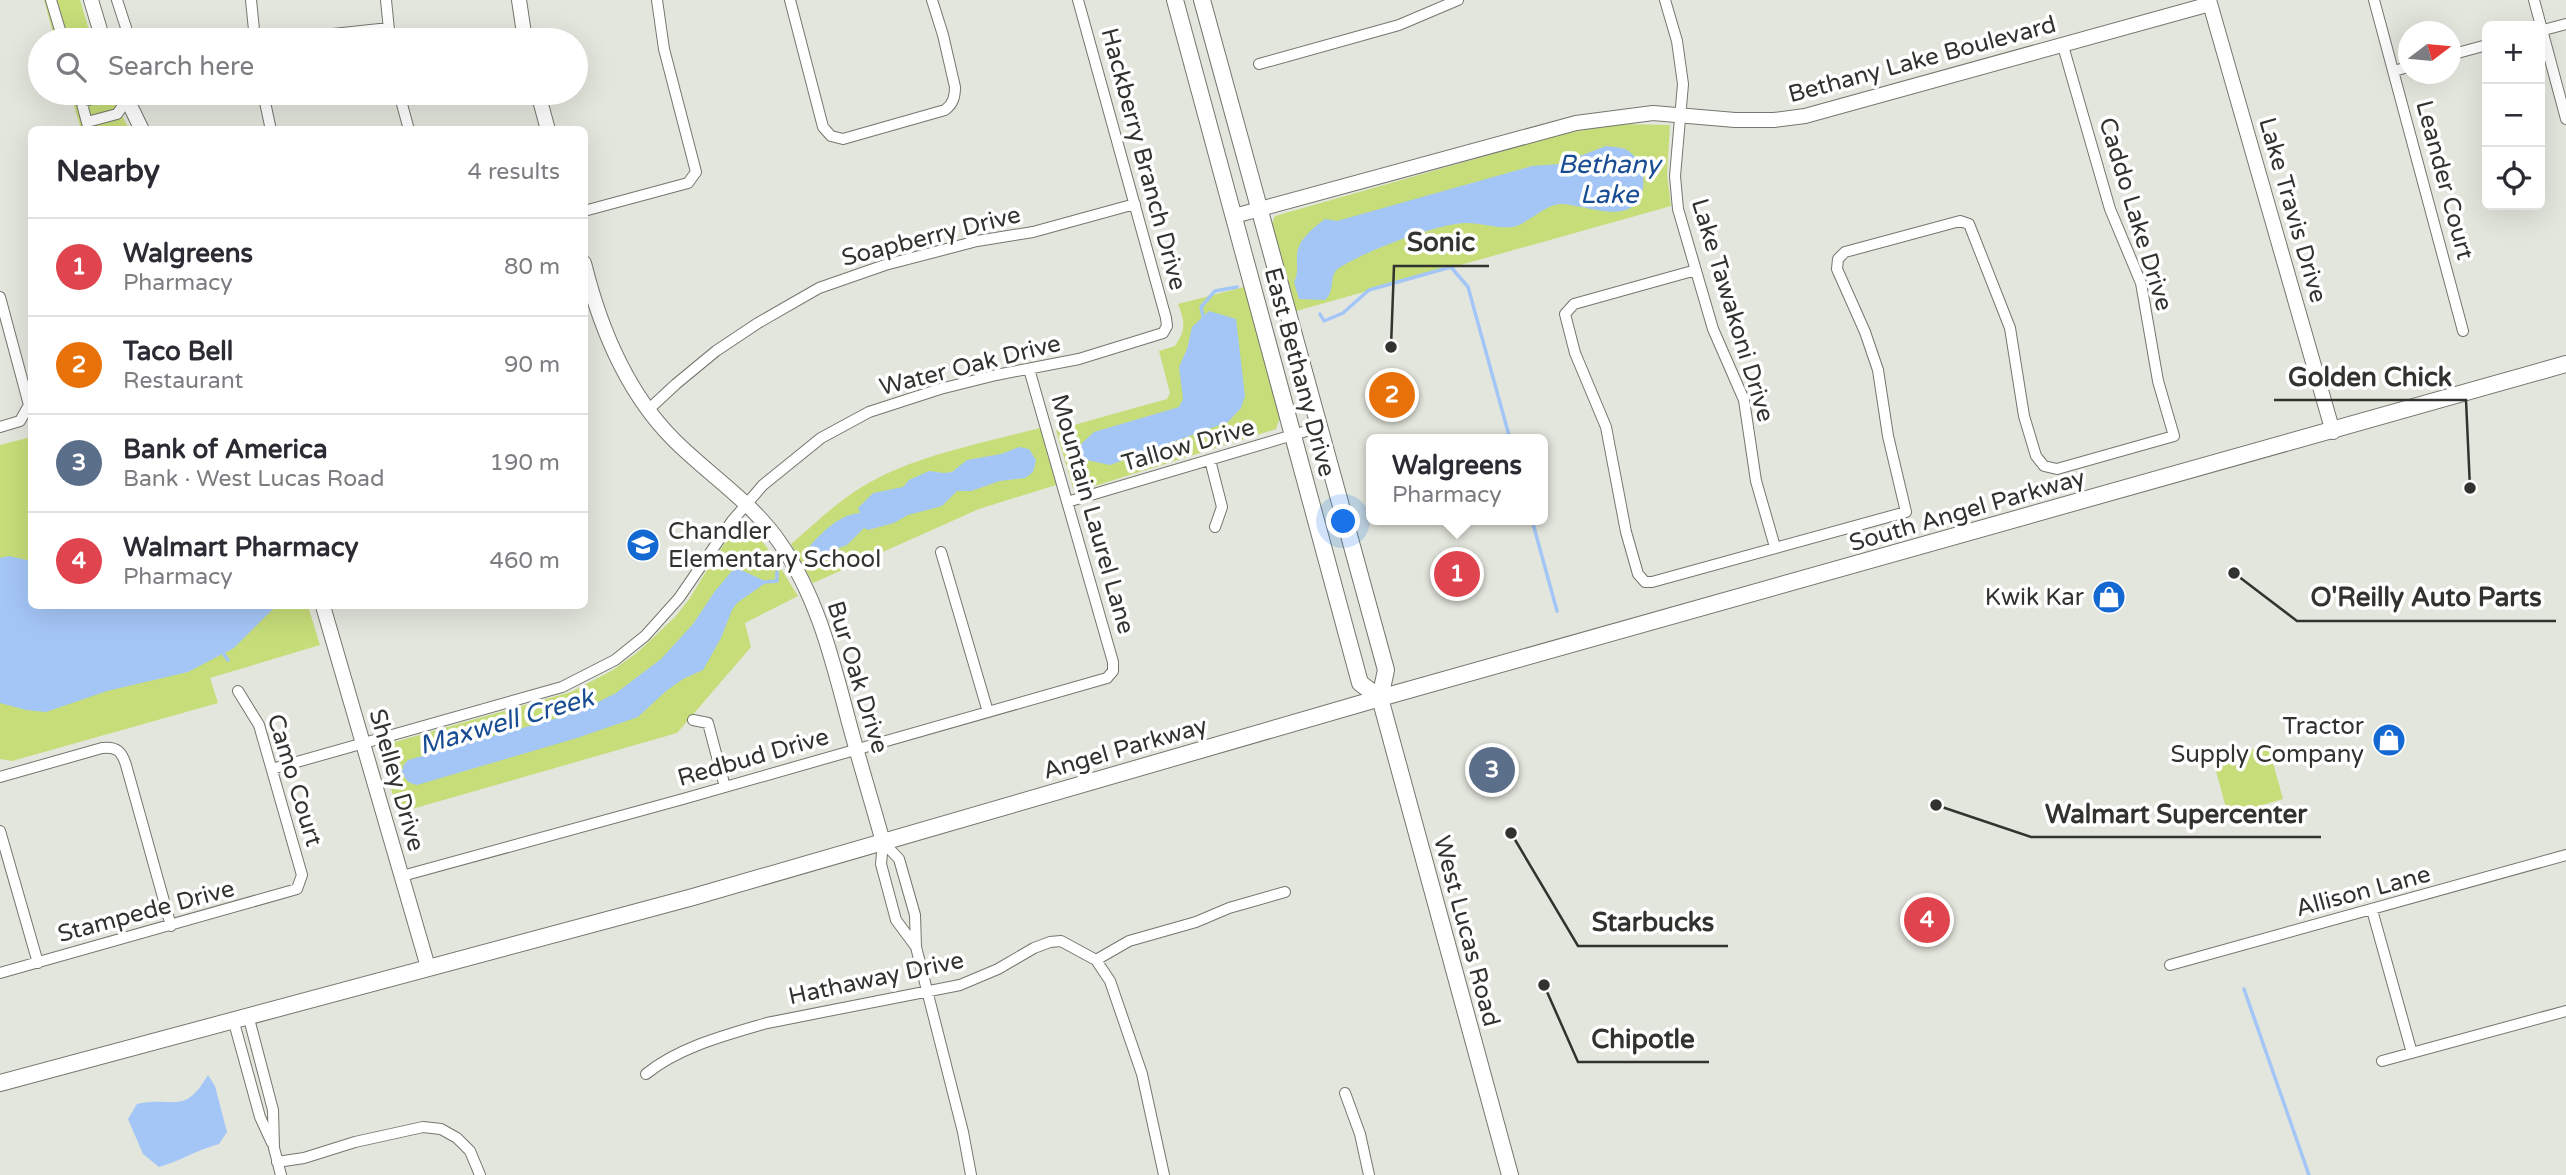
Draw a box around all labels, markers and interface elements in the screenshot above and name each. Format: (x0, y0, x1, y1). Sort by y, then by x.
street label: Bethany Lake Boulevard (1785, 10, 2059, 109)
north arrow (2398, 21, 2461, 84)
map controls (2482, 21, 2545, 210)
button: + (2482, 21, 2545, 84)
street label: Hackberry Branch Drive (1095, 25, 1192, 293)
search box (28, 28, 588, 105)
icon: search (52, 48, 90, 86)
text: Search here (108, 51, 254, 82)
button: − (2482, 84, 2545, 147)
street label: Leander Court (2409, 97, 2480, 263)
street label: Caddo Lake Drive (2092, 114, 2179, 314)
street label: Lake Travis Drive (2252, 114, 2333, 306)
button: locate (2482, 147, 2545, 210)
water label: Bethany Lake (1558, 149, 1663, 210)
text: Nearby (56, 153, 160, 190)
text: 4 results (467, 158, 560, 186)
street label: Lake Tawakoni Drive (1685, 195, 1780, 425)
street label: Soapberry Drive (839, 200, 1024, 273)
callout: Sonic (1394, 219, 1489, 266)
text: Sonic (1407, 227, 1475, 258)
text: Walgreens (123, 238, 253, 269)
text: 1 (72, 253, 86, 281)
text: 80 m (504, 253, 560, 281)
street label: East Bethany Drive (1258, 264, 1341, 480)
text: Pharmacy (123, 269, 233, 297)
street label: Water Oak Drive (877, 329, 1064, 402)
text: Taco Bell (123, 336, 233, 367)
text: 2 (72, 351, 86, 379)
text: 90 m (504, 351, 560, 379)
callout: Golden Chick (2274, 353, 2466, 400)
text: Golden Chick (2288, 362, 2452, 393)
text: Restaurant (123, 367, 243, 395)
pin: 2 (1369, 369, 1415, 421)
street label: Mountain Laurel Lane (1044, 391, 1141, 637)
street label: Tallow Drive (1118, 413, 1258, 478)
text: Bank of America (123, 434, 328, 465)
popup (1366, 434, 1548, 525)
text: 3 (72, 449, 86, 477)
text: 190 m (490, 449, 560, 477)
text: Walgreens (1392, 450, 1522, 481)
street label: South Angel Parkway (1846, 463, 2088, 558)
text: Bank · West Lucas Road (123, 465, 385, 493)
text: Pharmacy (1392, 481, 1502, 509)
your location (1326, 504, 1360, 538)
place label: Chandler Elementary School (668, 517, 881, 574)
school or university icon: Chandler Elementary School (624, 526, 662, 564)
text: Walmart Pharmacy (123, 532, 358, 563)
text: 4 (72, 547, 86, 575)
text: 460 m (490, 547, 560, 575)
pin: 1 (1434, 548, 1480, 600)
text: Pharmacy (123, 563, 233, 591)
callout: O'Reilly Auto Parts (2297, 574, 2556, 621)
shop icon: Kwik Kar (2090, 578, 2128, 616)
text: O'Reilly Auto Parts (2310, 582, 2542, 613)
place label: Kwik Kar (1985, 583, 2085, 612)
street label: Bur Oak Drive (821, 598, 894, 757)
water label: Maxwell Creek (415, 681, 599, 761)
street label: Shelley Drive (362, 706, 431, 855)
street label: Camo Court (261, 710, 328, 850)
street label: Angel Parkway (1040, 711, 1211, 786)
place label: Tractor Supply Company (2171, 712, 2365, 769)
shop icon: Tractor Supply Company (2370, 721, 2408, 759)
street label: Redbud Drive (674, 722, 832, 793)
pin: 3 (1469, 744, 1515, 796)
callout: Walmart Supercenter (2031, 790, 2321, 837)
text: Walmart Supercenter (2045, 799, 2308, 830)
street label: West Lucas Road (1427, 833, 1506, 1030)
street label: Allison Lane (2293, 860, 2434, 923)
street label: Stampede Drive (55, 874, 238, 949)
pin: 4 (1904, 894, 1950, 946)
callout: Starbucks (1578, 899, 1728, 946)
text: Starbucks (1592, 907, 1714, 938)
street label: Hathaway Drive (786, 946, 967, 1011)
callout: Chipotle (1578, 1015, 1709, 1062)
text: Chipotle (1591, 1024, 1695, 1055)

